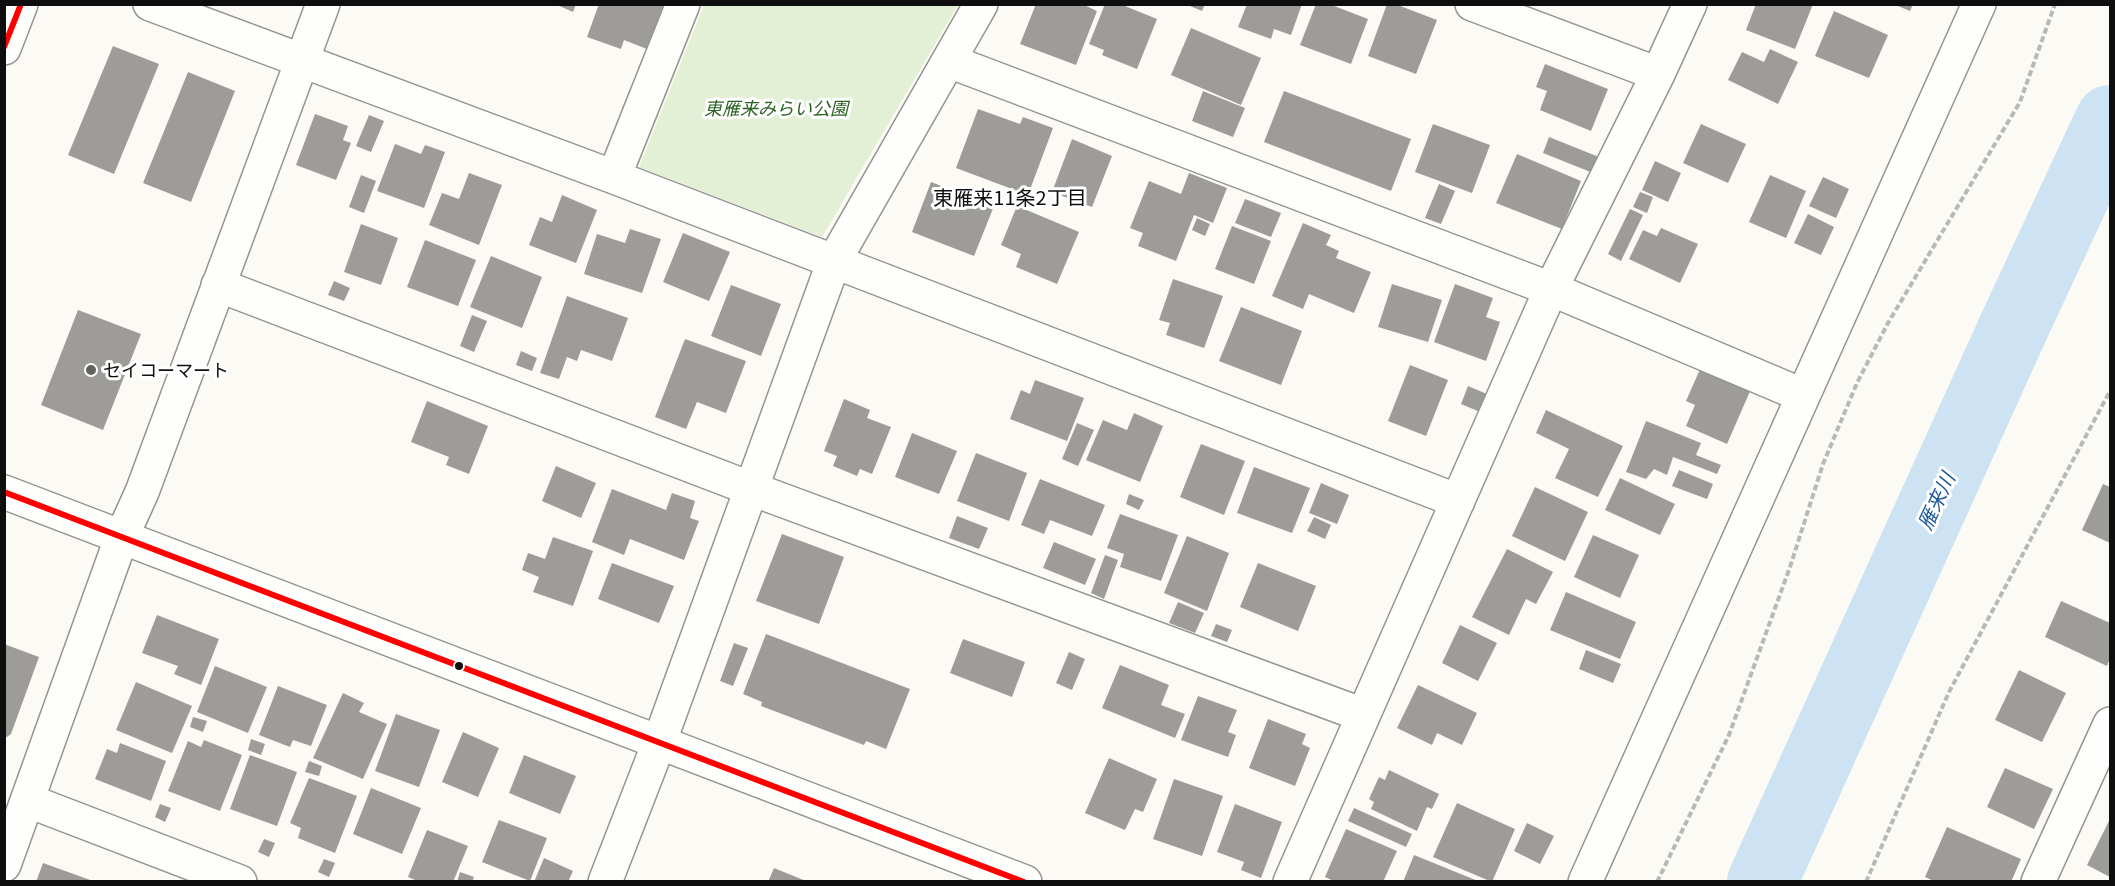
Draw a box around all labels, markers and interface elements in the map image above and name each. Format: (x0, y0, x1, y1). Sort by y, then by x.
park label: 東雁来みらい公園 (704, 97, 848, 119)
district label: 東雁来11条2丁目 (933, 185, 1087, 209)
place label: セイコーマート (103, 359, 229, 381)
marker: セイコーマート (84, 363, 98, 377)
water label: 雁来川 (1912, 469, 1960, 533)
unlabelled marker (453, 660, 465, 672)

